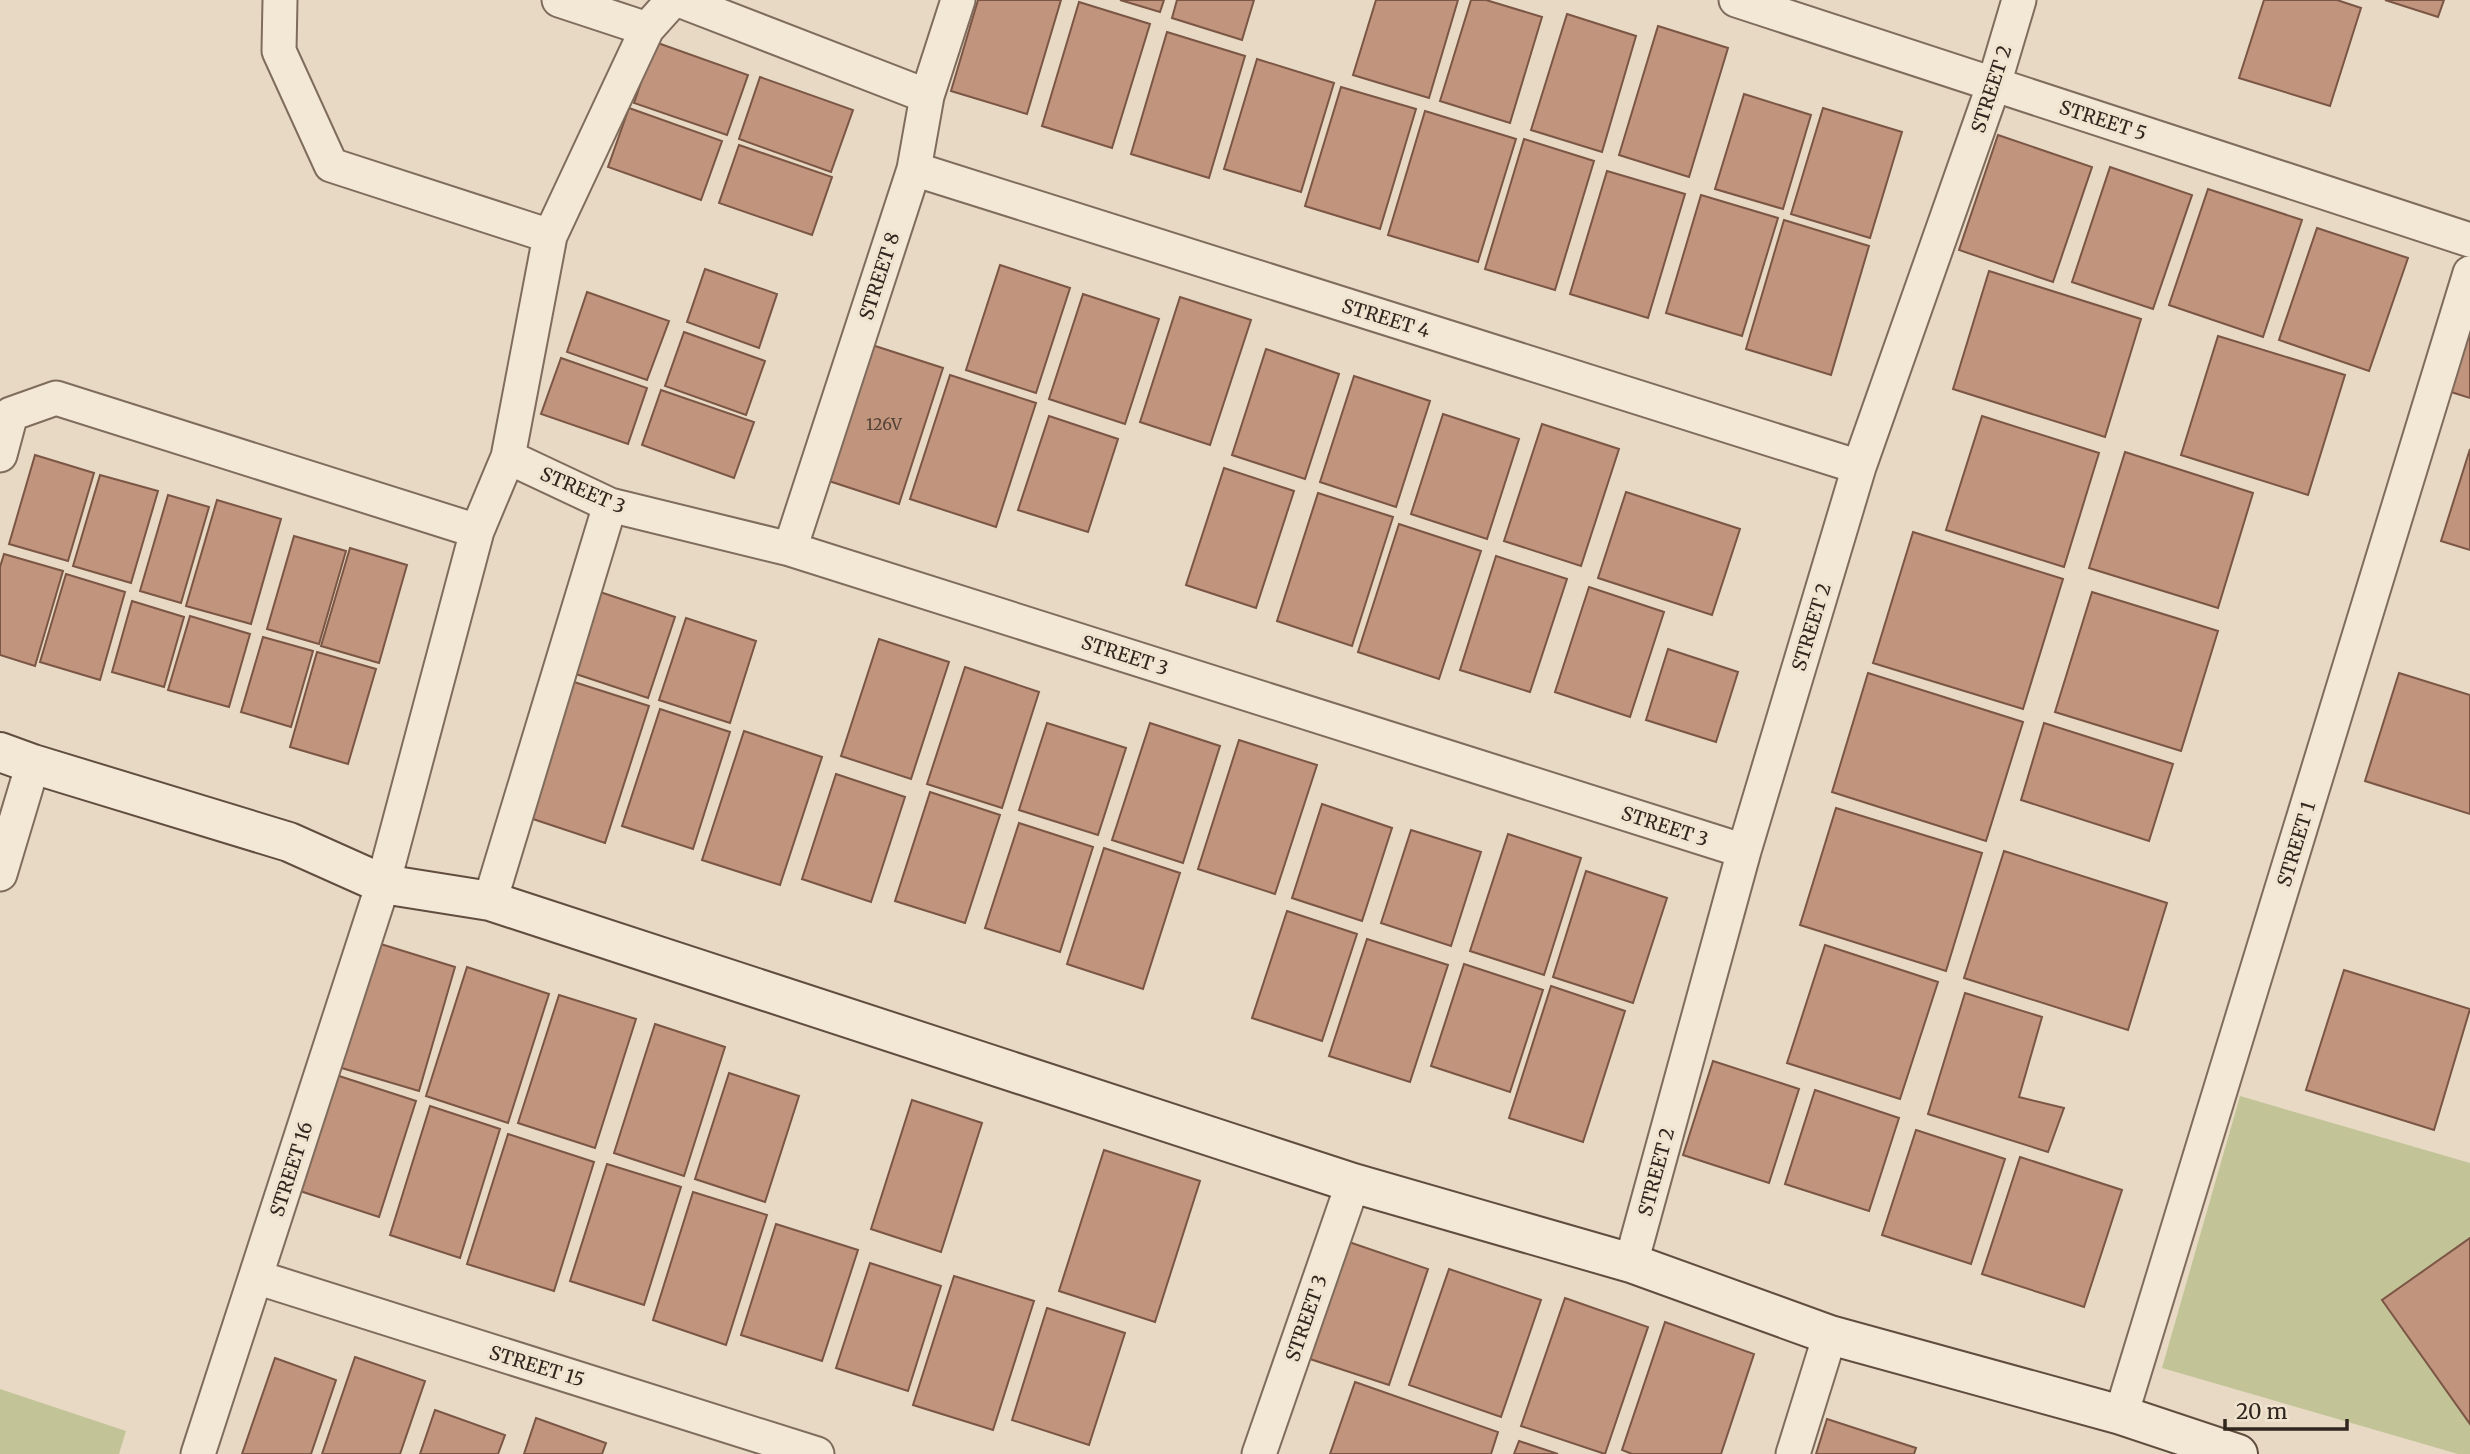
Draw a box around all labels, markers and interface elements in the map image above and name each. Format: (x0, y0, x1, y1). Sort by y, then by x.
street label: STREET 2 (1966, 42, 2016, 136)
street label: STREET 5 (2056, 95, 2150, 145)
street label: STREET 8 (854, 229, 904, 323)
street label: STREET 4 (1339, 293, 1433, 343)
house number: 126V (866, 414, 902, 434)
street label: STREET 3 (537, 461, 629, 519)
street label: STREET 2 (1786, 580, 1836, 674)
street label: STREET 3 (1078, 630, 1172, 680)
street label: STREET 1 (2272, 798, 2320, 890)
street label: STREET 3 (1618, 801, 1712, 851)
street label: STREET 16 (264, 1118, 318, 1220)
street label: STREET 2 (1633, 1125, 1679, 1219)
street label: STREET 3 (1280, 1271, 1332, 1365)
street label: STREET 15 (486, 1340, 588, 1392)
scale bar (2225, 1388, 2348, 1432)
text: 20 m (2236, 1398, 2288, 1425)

